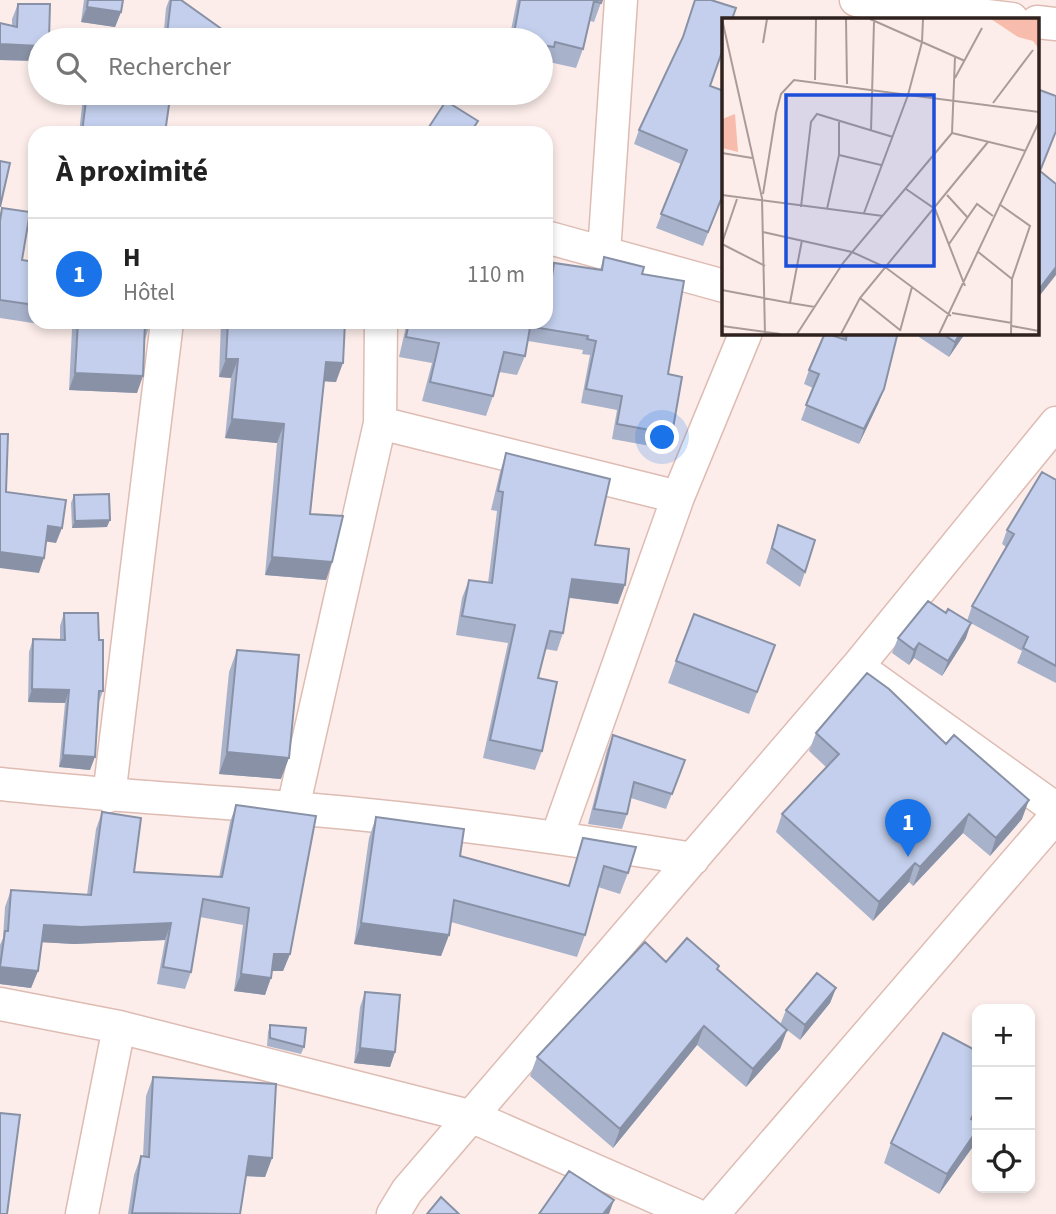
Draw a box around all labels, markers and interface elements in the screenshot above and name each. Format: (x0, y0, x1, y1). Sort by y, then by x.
inset map (722, 18, 1038, 334)
search box (28, 28, 553, 105)
icon: search (52, 48, 90, 86)
text: Rechercher (108, 48, 231, 85)
text: À proximité (56, 150, 208, 193)
text: H (123, 239, 141, 276)
text: 1 (73, 258, 85, 291)
text: 110 m (467, 258, 525, 291)
text: Hôtel (123, 276, 175, 309)
your location (645, 420, 679, 454)
pin: 1 (885, 799, 931, 857)
map controls (972, 1004, 1035, 1193)
button: + (972, 1004, 1035, 1067)
button: − (972, 1067, 1035, 1130)
button: locate (972, 1130, 1035, 1193)

